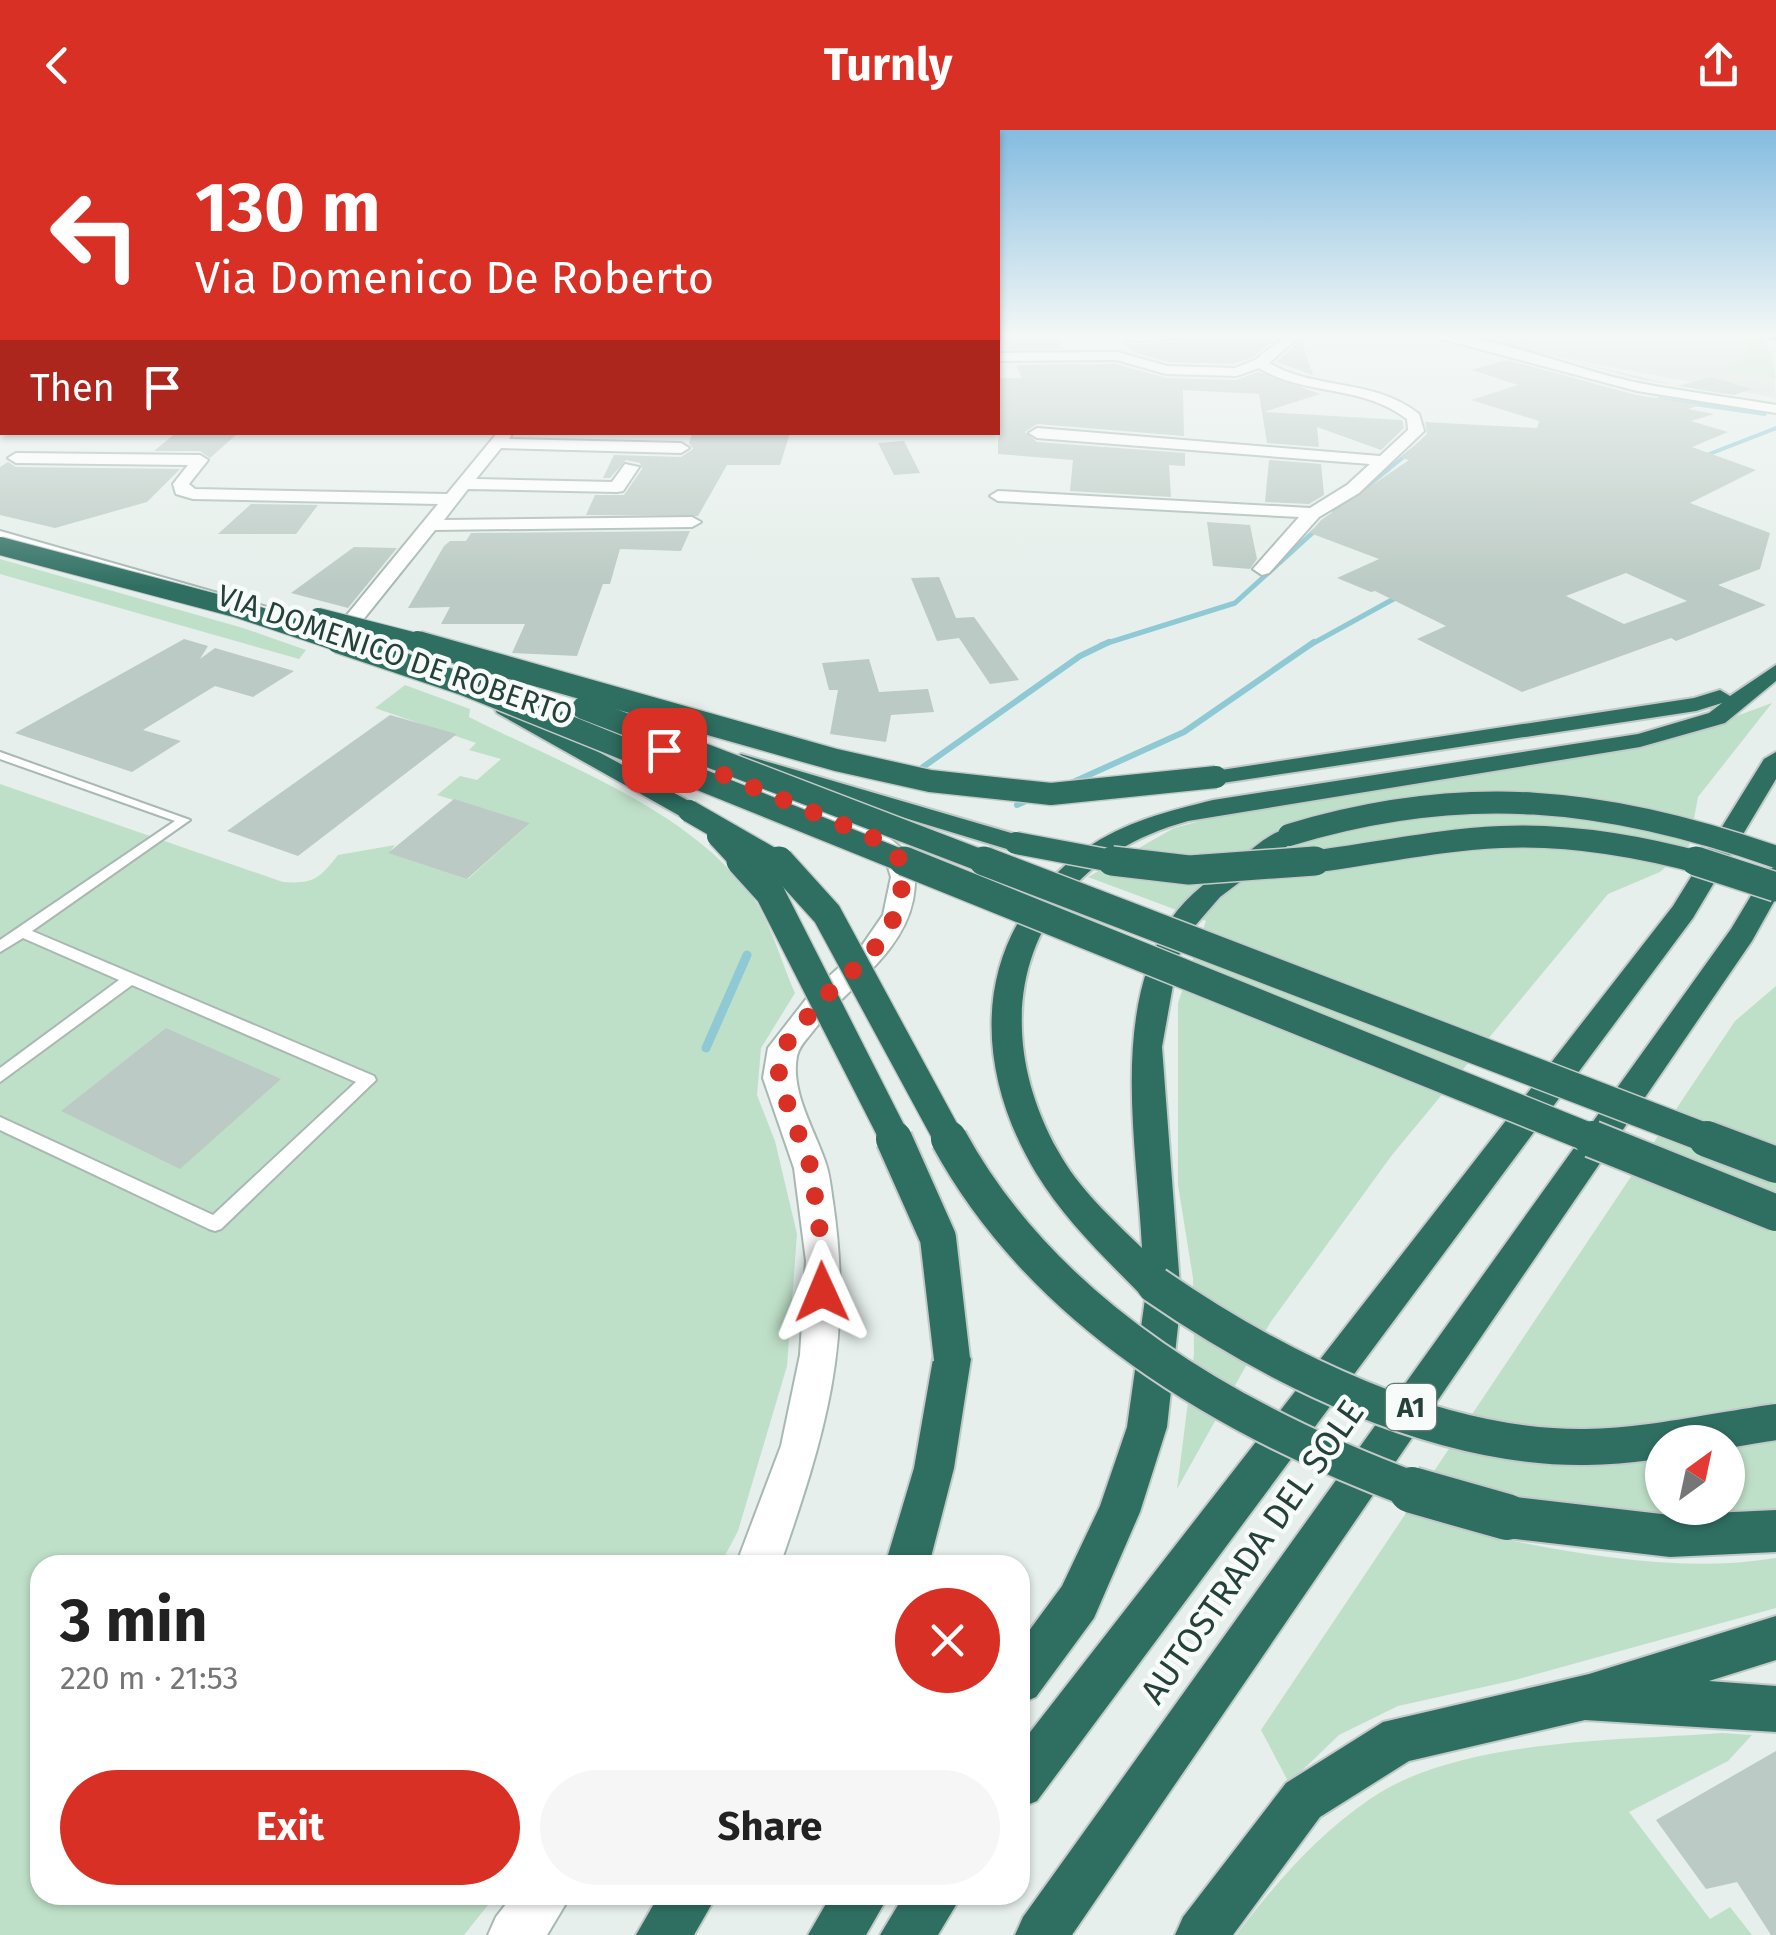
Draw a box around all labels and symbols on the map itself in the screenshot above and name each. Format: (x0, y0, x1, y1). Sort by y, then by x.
street label: VIA DOMENICO DE ROBERTO (213, 577, 577, 733)
pin (622, 708, 707, 793)
position arrow (770, 1240, 874, 1344)
road number: A1 (1386, 1384, 1436, 1430)
street label: AUTOSTRADA DEL SOLE (1131, 1392, 1373, 1712)
north arrow (1645, 1425, 1745, 1525)

